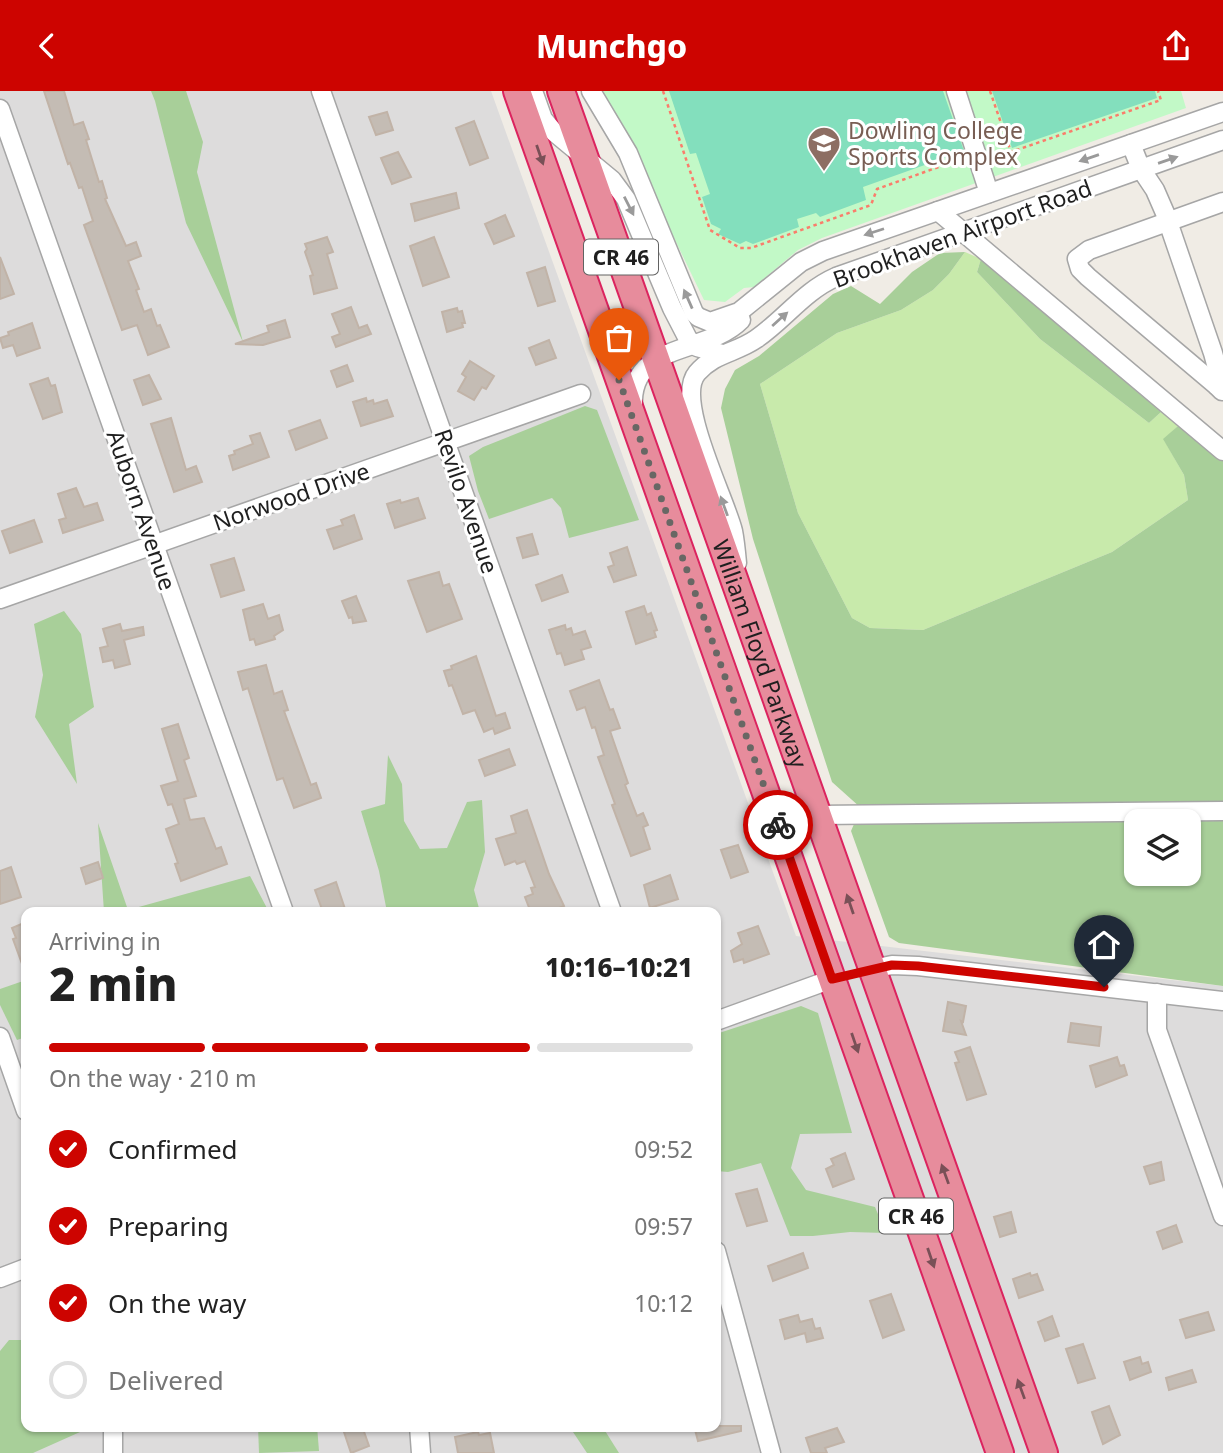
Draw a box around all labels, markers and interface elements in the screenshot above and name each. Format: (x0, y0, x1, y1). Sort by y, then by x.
text: Munchgo (536, 24, 687, 67)
icon: back (28, 27, 66, 65)
icon: share (1157, 27, 1195, 65)
place label: Dowling College Sports Complex (848, 114, 1023, 172)
school or university icon: Dowling College Sports Complex (805, 124, 843, 173)
one-way arrow (535, 145, 546, 166)
one-way arrow (1079, 153, 1100, 164)
one-way arrow (1158, 154, 1179, 165)
street label: Brookhaven Airport Road (828, 171, 1096, 295)
one-way arrow (623, 196, 634, 216)
one-way arrow (863, 228, 884, 238)
road number: CR 46 (584, 239, 658, 275)
one-way arrow (682, 289, 694, 309)
pin (589, 308, 649, 380)
one-way arrow (771, 311, 789, 327)
icon: bag (600, 319, 638, 357)
street label: Revilo Avenue (427, 424, 507, 578)
street label: Auborn Avenue (100, 426, 184, 594)
street label: Norwood Drive (208, 454, 374, 538)
one-way arrow (718, 495, 729, 516)
street label: William Floyd Parkway (705, 535, 816, 772)
courier (743, 790, 813, 860)
icon: bike (759, 806, 797, 844)
map controls (1124, 809, 1201, 886)
button: layers (1124, 809, 1201, 886)
one-way arrow (844, 894, 855, 915)
pin (1074, 915, 1134, 987)
text: Arriving in (49, 925, 161, 957)
icon: home (1085, 926, 1123, 964)
text: 10:16–10:21 (545, 949, 693, 985)
text: 2 min (49, 952, 178, 1014)
one-way arrow (850, 1033, 861, 1054)
text: On the way · 210 m (49, 1062, 256, 1094)
icon: check (49, 1130, 87, 1168)
text: Confirmed (108, 1131, 238, 1167)
text: 09:52 (634, 1133, 693, 1165)
one-way arrow (940, 1164, 951, 1185)
road number: CR 46 (879, 1199, 953, 1233)
icon: check (49, 1207, 87, 1245)
text: Preparing (108, 1208, 229, 1244)
text: 09:57 (634, 1210, 693, 1242)
one-way arrow (926, 1247, 937, 1268)
icon: check (49, 1284, 87, 1322)
text: On the way (108, 1285, 246, 1321)
text: 10:12 (634, 1287, 693, 1319)
text: Delivered (108, 1362, 224, 1398)
one-way arrow (1016, 1378, 1027, 1399)

